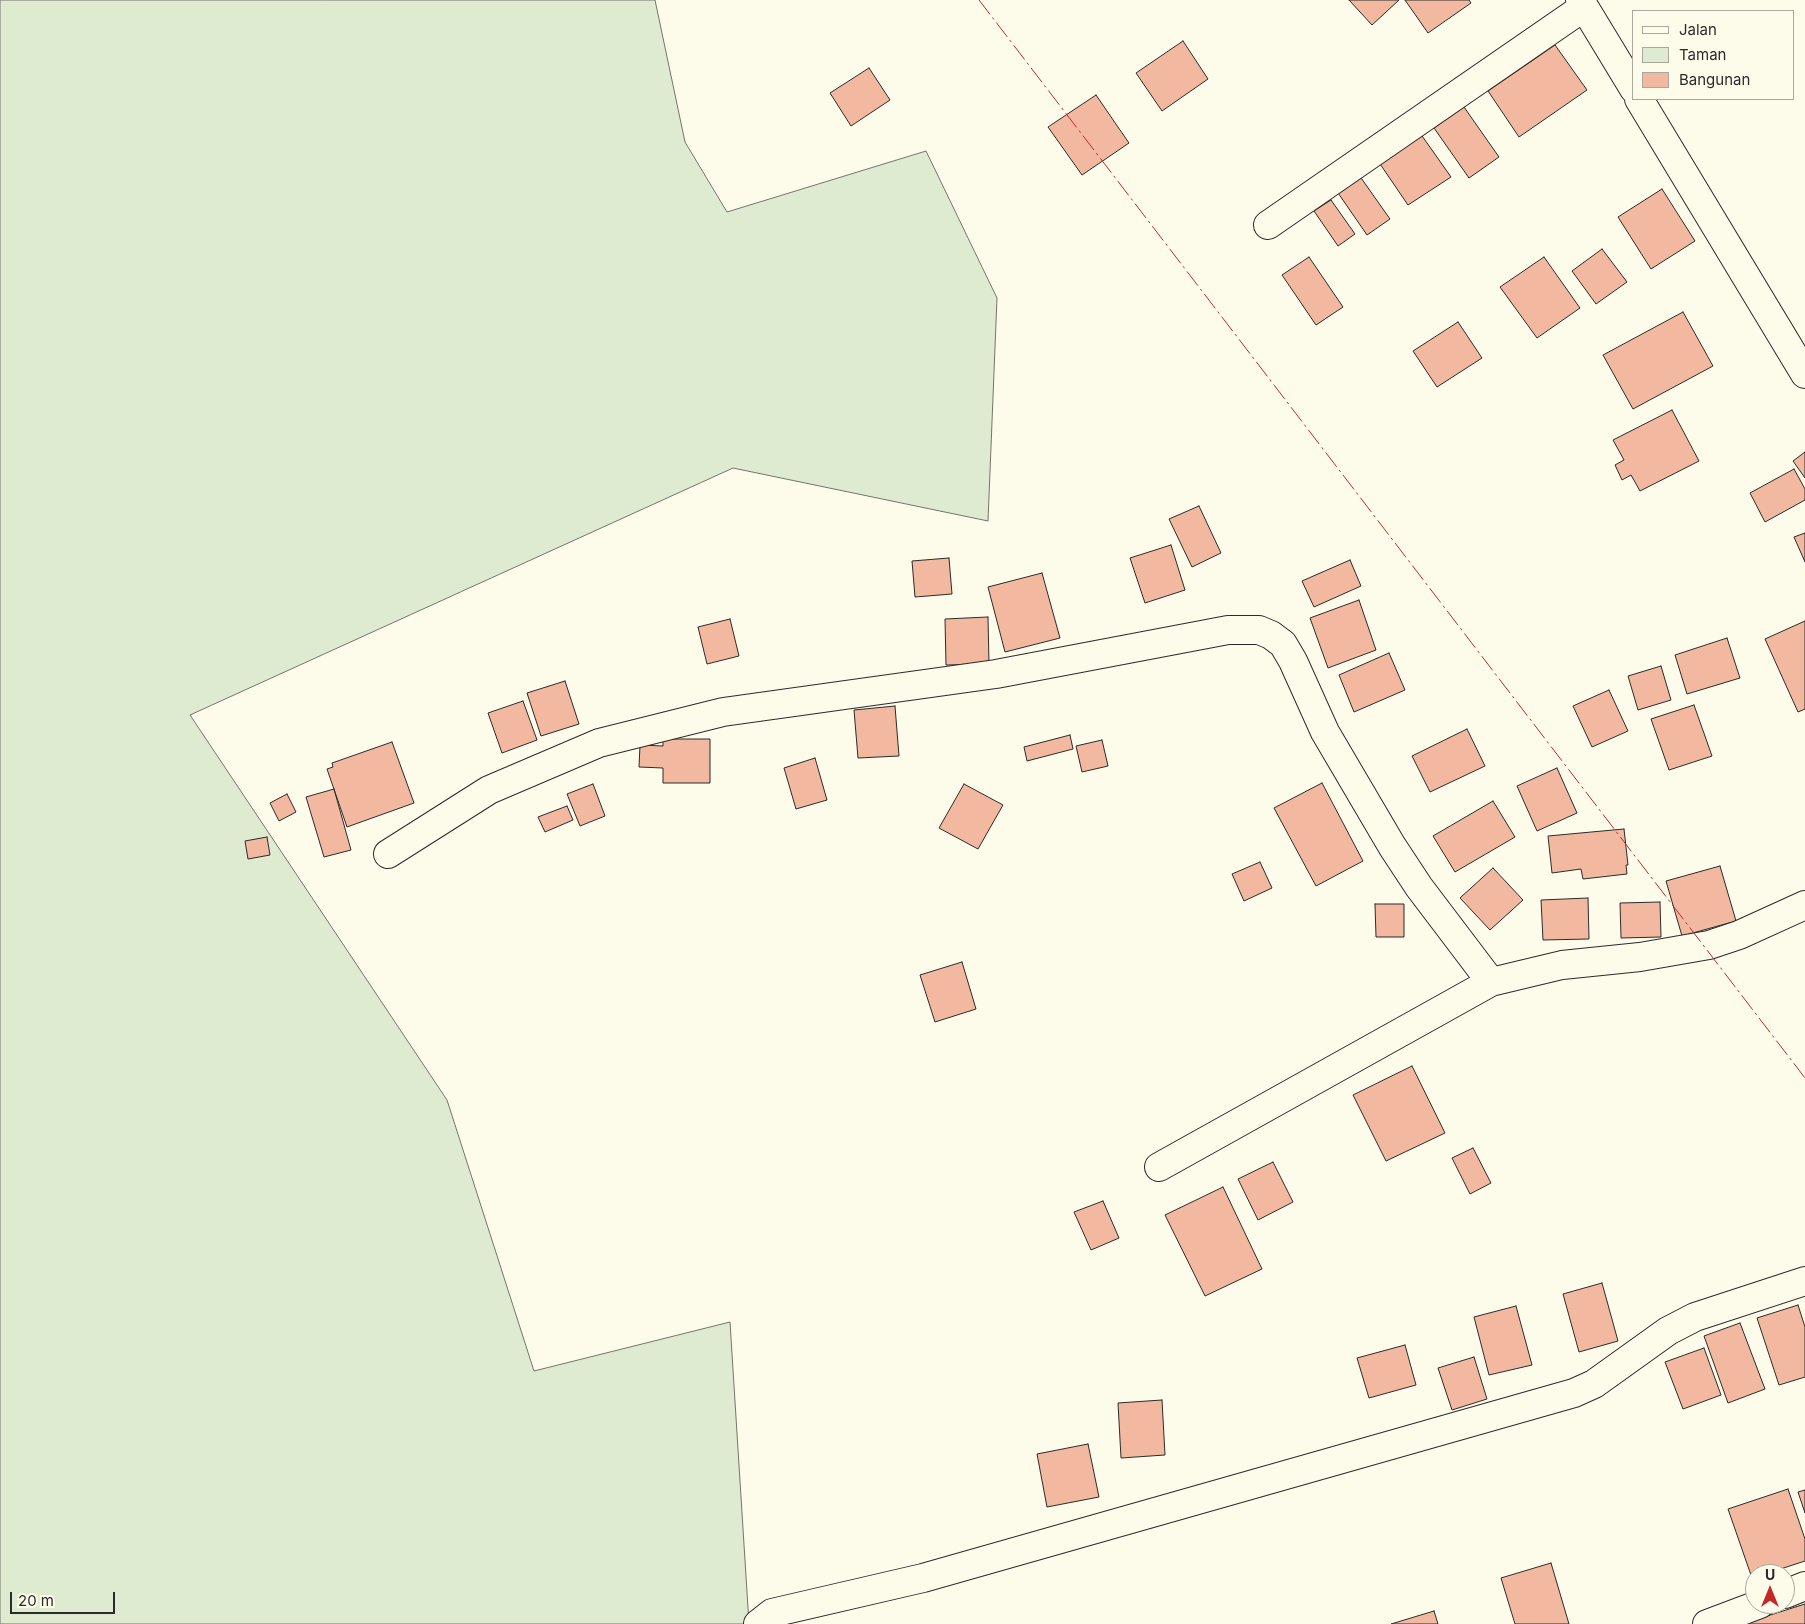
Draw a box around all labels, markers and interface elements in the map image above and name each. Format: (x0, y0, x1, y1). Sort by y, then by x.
legend (1632, 10, 1795, 100)
text: Jalan (1679, 20, 1717, 39)
text: Taman (1679, 45, 1726, 64)
text: Bangunan (1679, 70, 1750, 89)
north arrow (1745, 1564, 1795, 1614)
text: U (1765, 1566, 1775, 1583)
scale bar (12, 1582, 118, 1614)
text: 20 m (18, 1591, 54, 1610)

